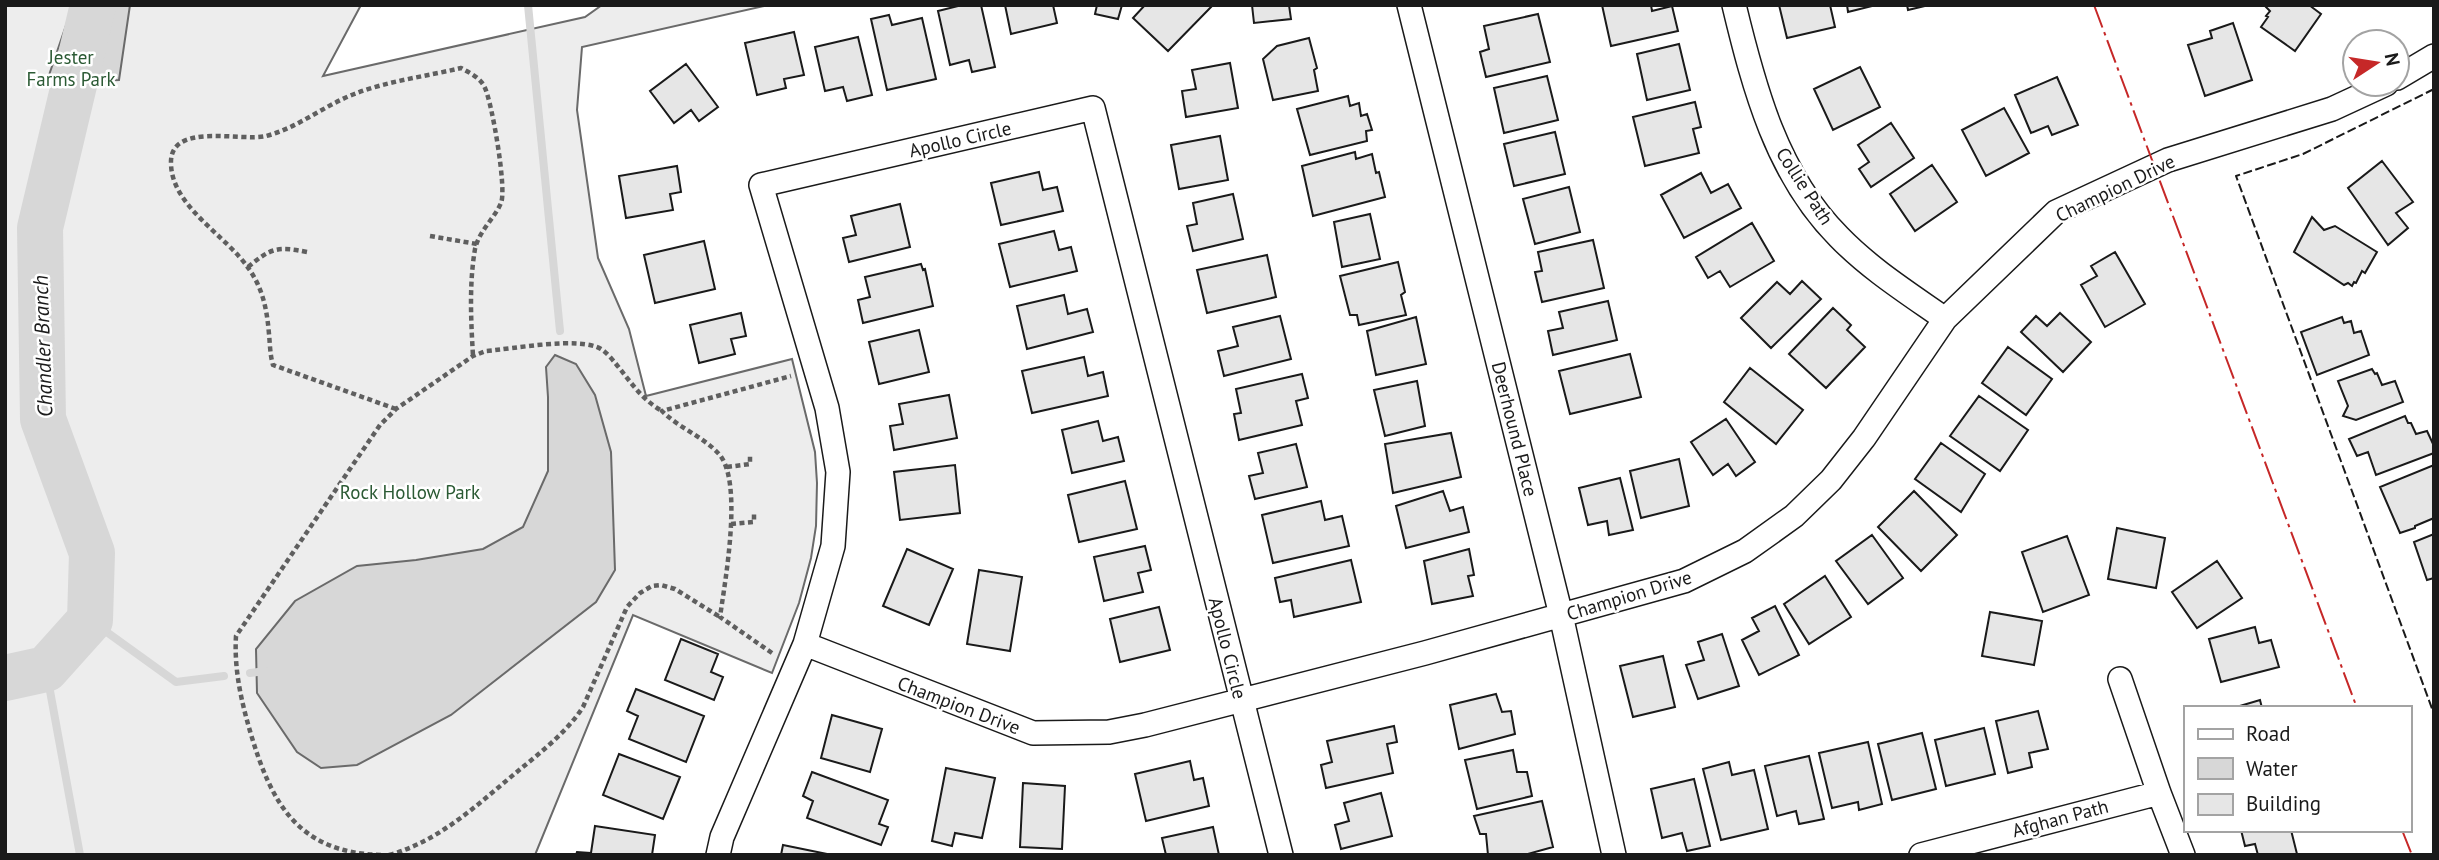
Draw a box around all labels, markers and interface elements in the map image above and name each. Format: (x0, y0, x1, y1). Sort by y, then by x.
north arrow (2341, 28, 2411, 98)
park label: Jester Farms Park (26, 45, 116, 91)
text: N (2380, 51, 2406, 68)
street label: Apollo Circle (907, 116, 1013, 162)
street label: Collie Path (1771, 143, 1839, 229)
street label: Champion Drive (2051, 149, 2179, 227)
water label: Chandler Branch (27, 275, 58, 417)
street label: Deerhound Place (1487, 359, 1543, 499)
park label: Rock Hollow Park (340, 480, 480, 504)
street label: Champion Drive (1563, 565, 1695, 625)
street label: Apollo Circle (1204, 595, 1252, 701)
street label: Champion Drive (894, 671, 1024, 739)
legend (2184, 706, 2411, 832)
text: Road (2246, 720, 2290, 747)
text: Water (2246, 755, 2298, 782)
text: Building (2246, 790, 2321, 817)
street label: Afghan Path (2009, 794, 2111, 842)

